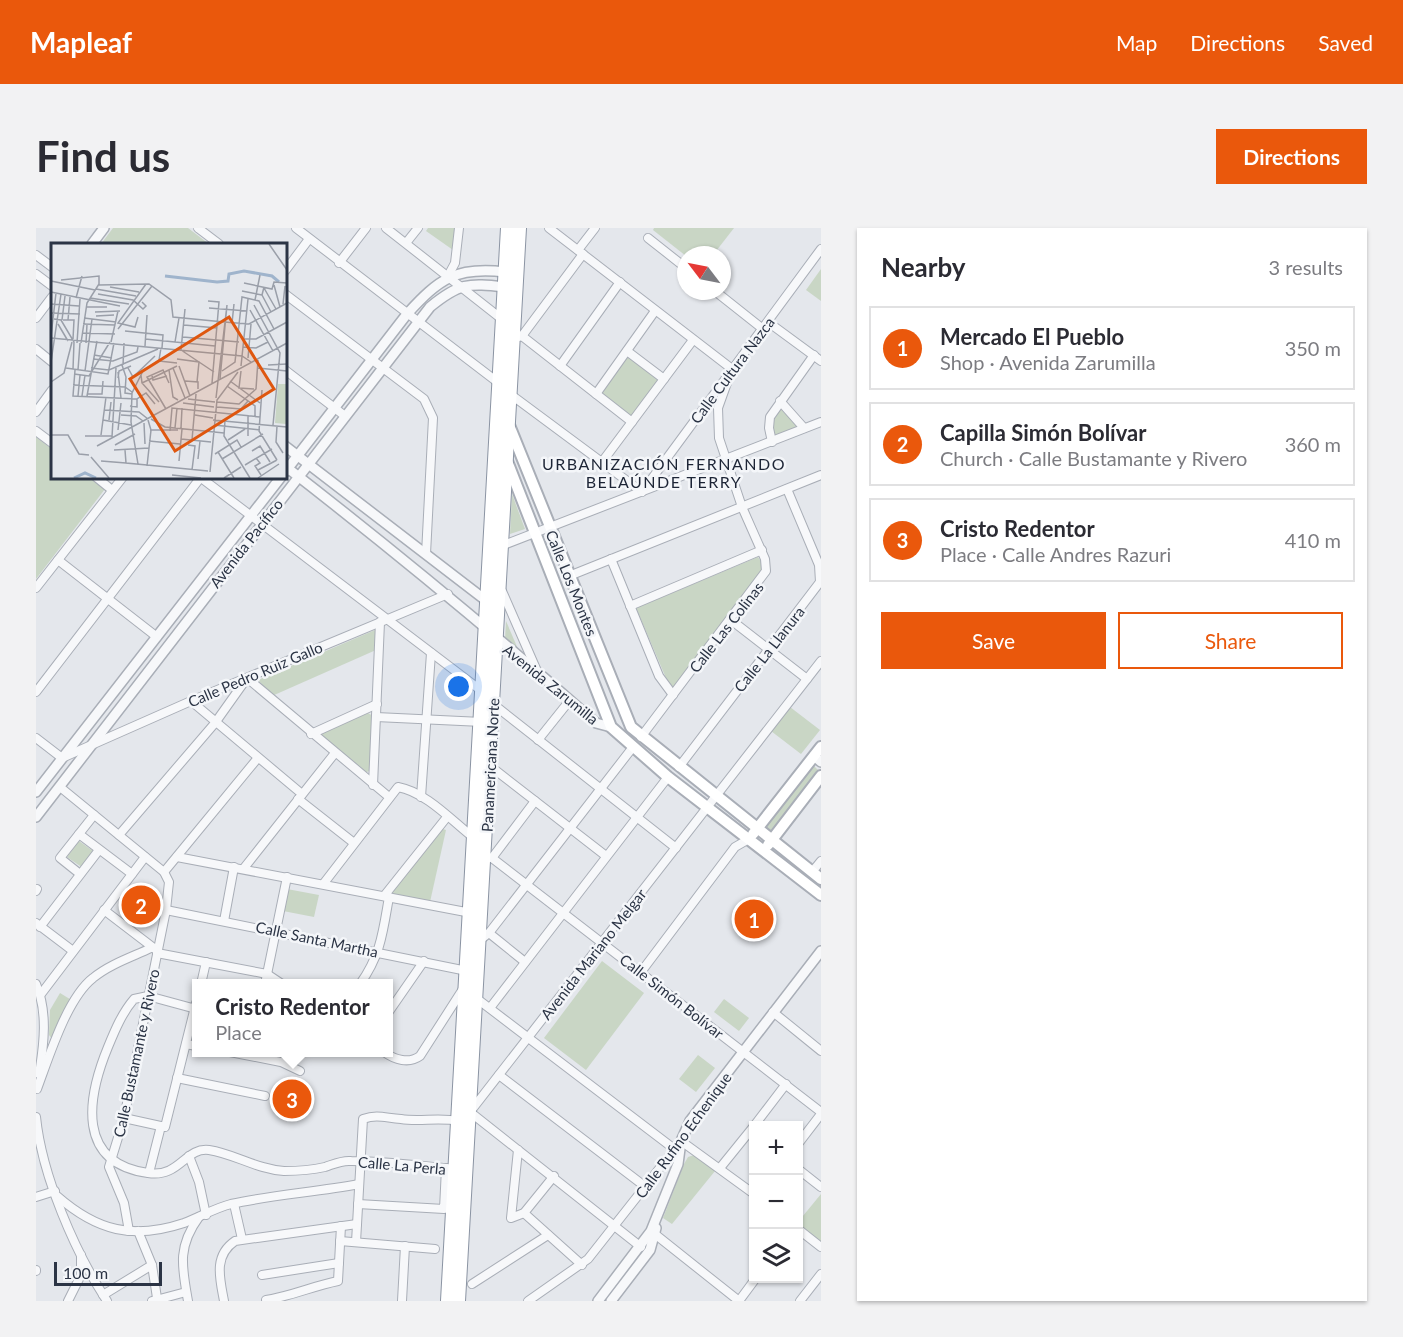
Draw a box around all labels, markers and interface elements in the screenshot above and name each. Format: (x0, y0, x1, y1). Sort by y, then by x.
text: Mapleaf (30, 25, 132, 59)
text: Map (1116, 30, 1157, 55)
text: Directions (1190, 30, 1285, 55)
text: Saved (1318, 30, 1373, 55)
button: Directions (1216, 129, 1367, 184)
text: Find us (36, 131, 170, 181)
inset map (51, 243, 286, 478)
north arrow (677, 246, 731, 300)
text: Nearby (881, 251, 966, 283)
text: 3 results (1268, 255, 1343, 279)
street label: Calle Cultura Nazca (686, 313, 778, 427)
text: Mercado El Pueblo (940, 323, 1124, 350)
text: 1 (897, 336, 908, 360)
text: 350 m (1285, 336, 1341, 360)
text: Shop · Avenida Zarumilla (940, 350, 1156, 374)
text: Capilla Simón Bolívar (940, 419, 1146, 446)
text: 2 (897, 432, 908, 456)
text: 360 m (1285, 432, 1341, 456)
text: Church · Calle Bustamante y Rivero (940, 446, 1247, 470)
district label: URBANIZACIÓN FERNANDO BELAÚNDE TERRY (542, 454, 786, 491)
street label: Avenida Pacífico (206, 495, 286, 591)
text: Cristo Redentor (940, 515, 1095, 542)
street label: Calle Los Montes (543, 527, 601, 639)
text: 3 (897, 528, 908, 552)
text: 410 m (1285, 528, 1341, 552)
text: Place · Calle Andres Razuri (940, 542, 1171, 566)
street label: Calle Las Colinas (685, 578, 767, 676)
street label: Calle La Llanura (730, 603, 808, 695)
button: Save (881, 612, 1106, 669)
button: Share (1118, 612, 1343, 669)
street label: Calle Pedro Ruiz Gallo (185, 638, 325, 710)
street label: Avenida Zarumilla (500, 640, 602, 728)
your location (444, 672, 473, 701)
street label: Panamericana Norte (478, 697, 503, 832)
pin: 2 (122, 882, 160, 928)
street label: Avenida Mariano Melgar (536, 885, 650, 1023)
pin: 1 (734, 896, 774, 942)
street label: Calle Santa Martha (254, 917, 380, 961)
street label: Calle Simón Bolívar (617, 950, 728, 1042)
street label: Calle Bustamante y Rivero (109, 967, 163, 1139)
popup (192, 979, 393, 1057)
text: Cristo Redentor (215, 993, 370, 1020)
text: Place (215, 1020, 262, 1044)
street label: Calle Rufino Echenique (631, 1068, 735, 1202)
pin: 3 (272, 1076, 312, 1122)
map controls (749, 1121, 803, 1283)
button: + (749, 1121, 803, 1175)
street label: Calle La Perla (357, 1152, 447, 1178)
button: − (749, 1175, 803, 1229)
button: layers (749, 1229, 803, 1283)
scale bar (54, 1259, 162, 1286)
text: 100 m (63, 1263, 108, 1282)

